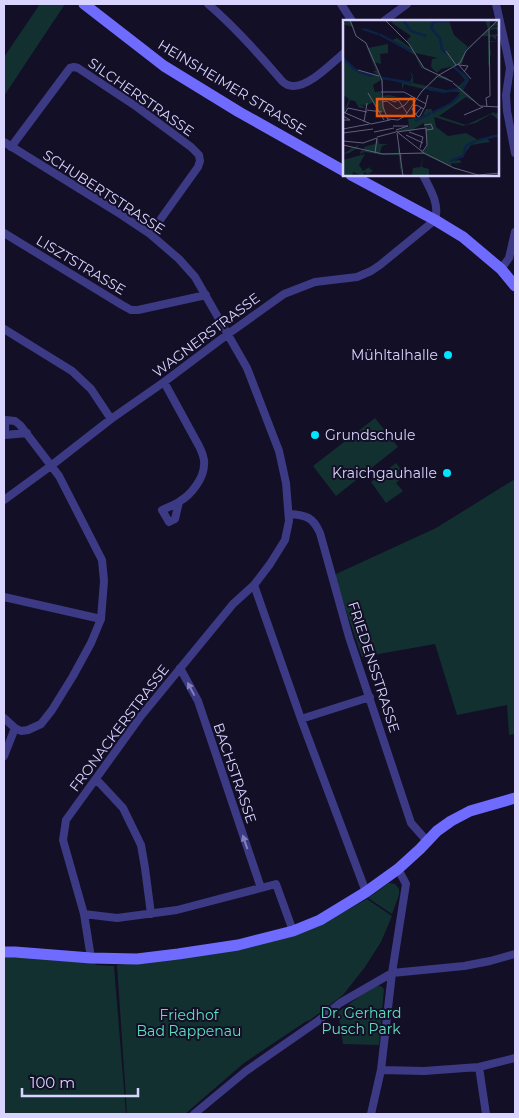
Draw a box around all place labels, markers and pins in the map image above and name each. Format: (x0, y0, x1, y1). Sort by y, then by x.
place label: Mühltalhalle (351, 346, 438, 364)
marker: Mühltalhalle (442, 349, 454, 361)
place label: Grundschule (325, 426, 416, 444)
marker: Grundschule (309, 429, 321, 441)
place label: Kraichgauhalle (332, 464, 437, 482)
marker: Kraichgauhalle (441, 467, 453, 479)

